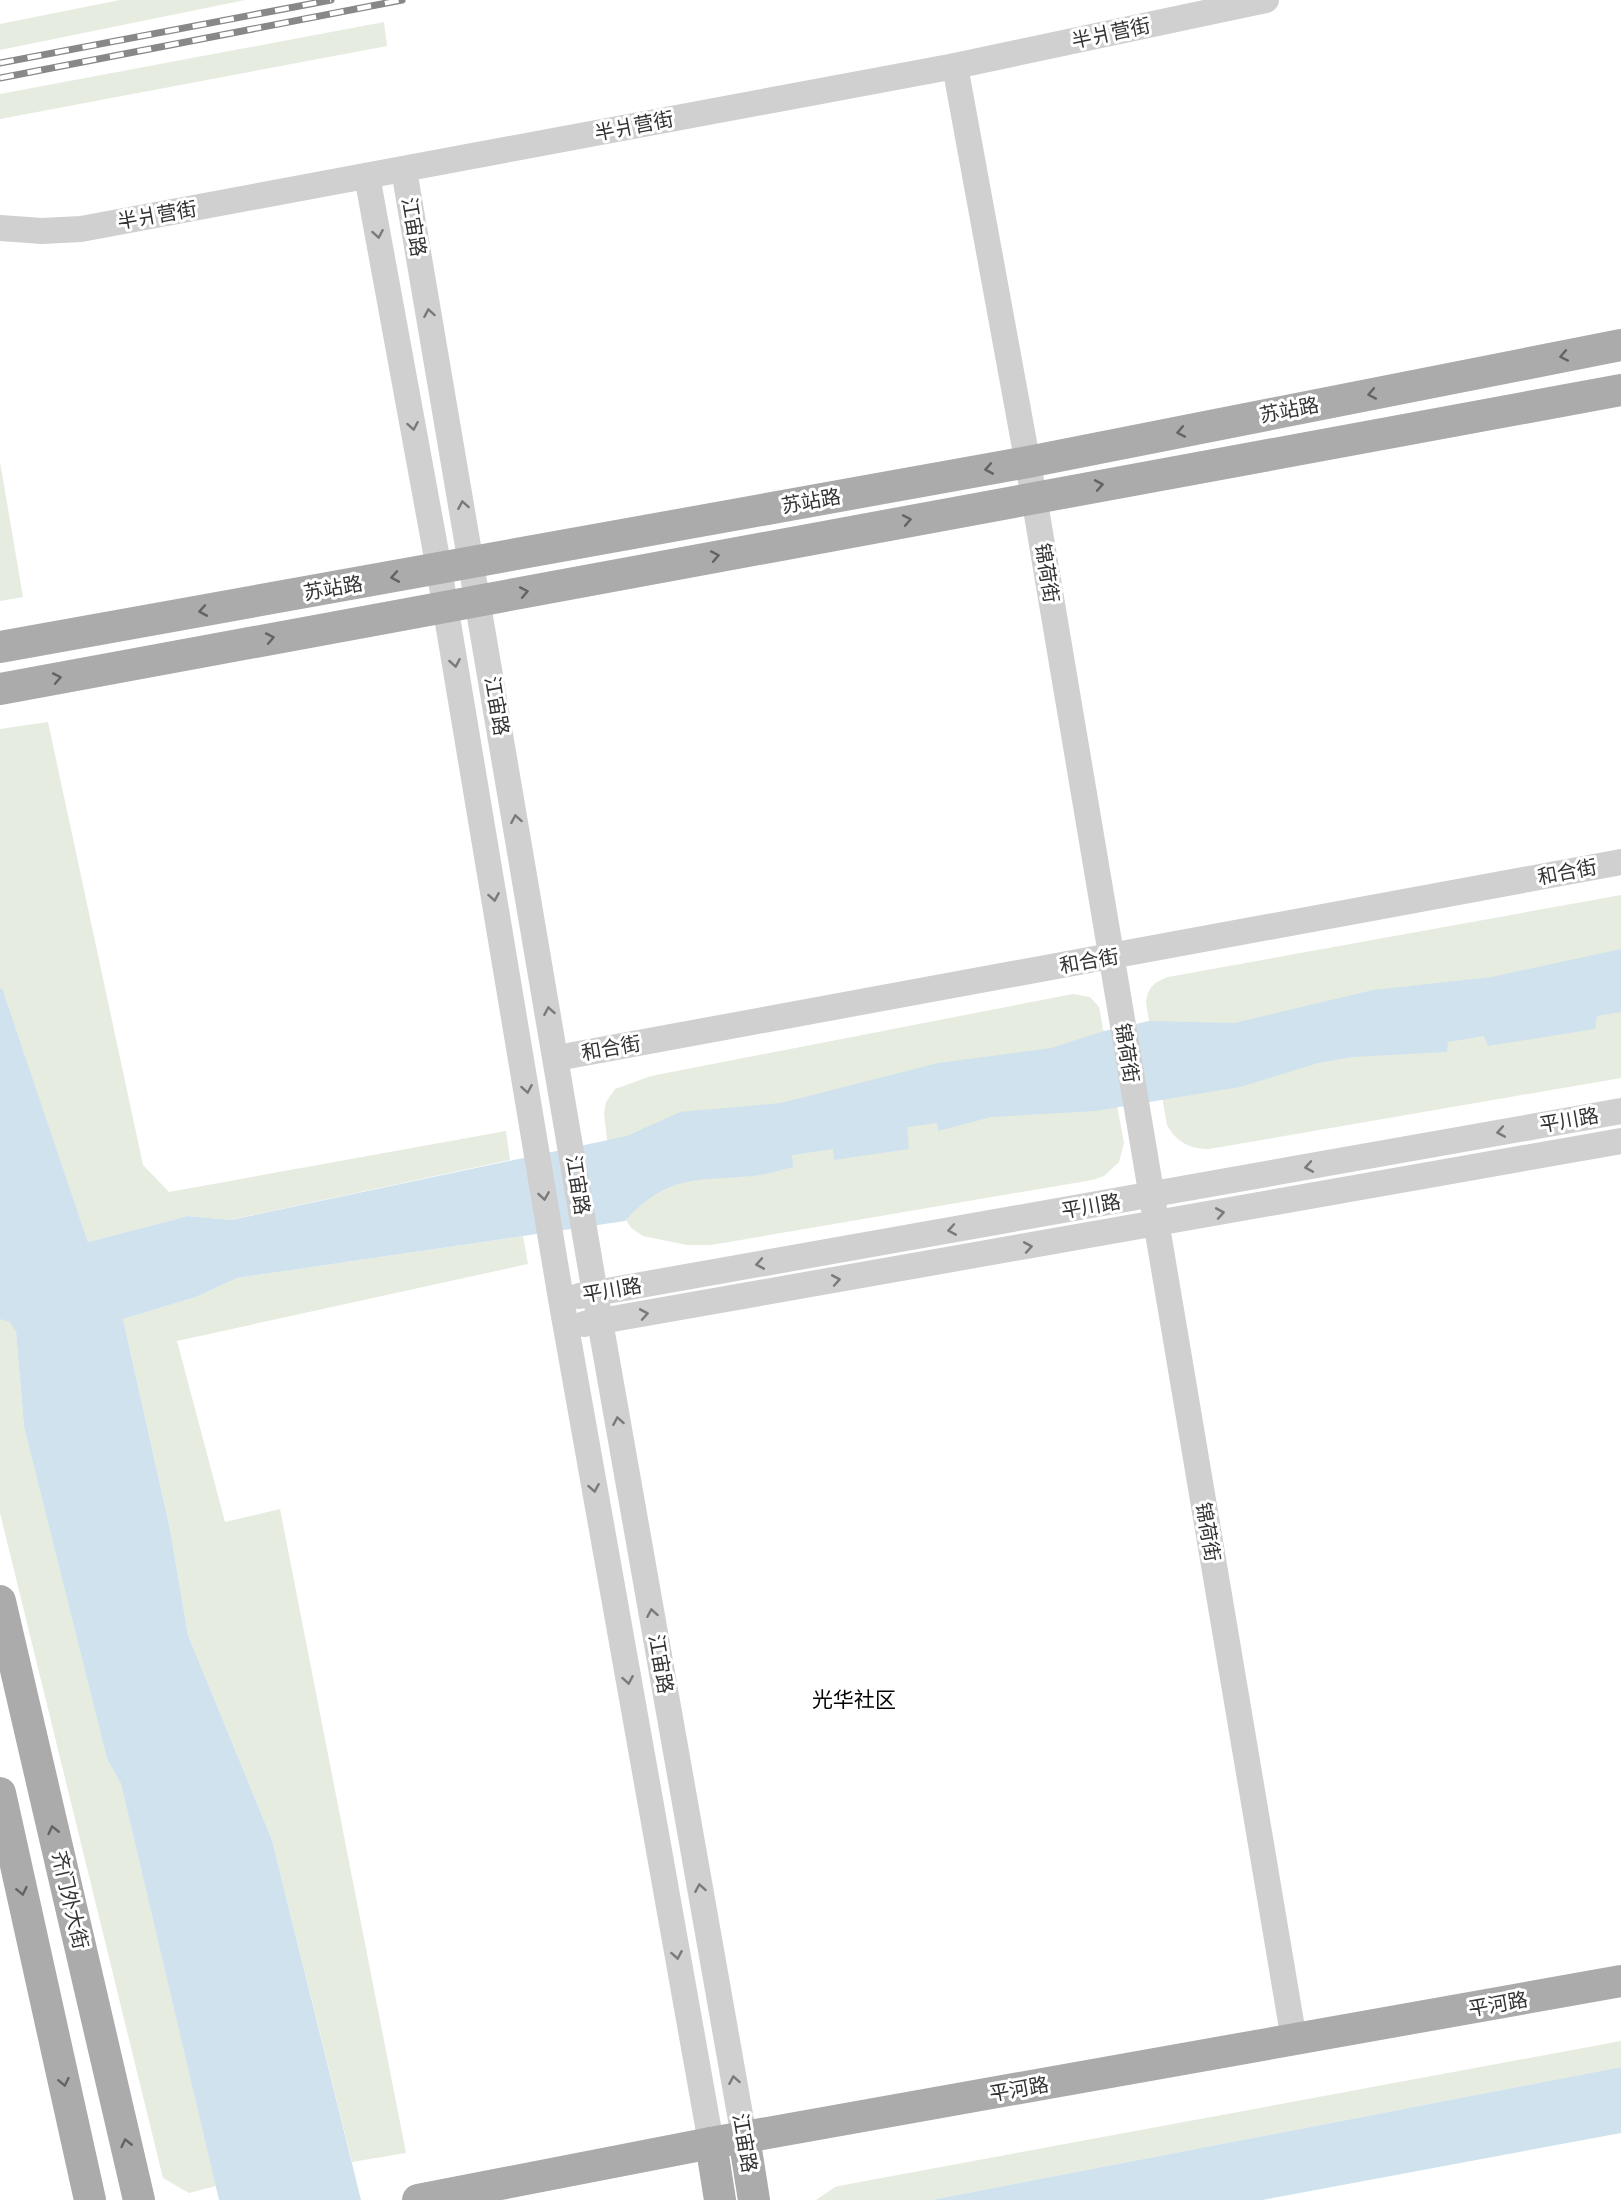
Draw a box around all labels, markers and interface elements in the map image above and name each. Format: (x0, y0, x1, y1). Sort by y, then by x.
street label: 半爿营街 (1069, 13, 1153, 53)
street label: 半爿营街 (592, 107, 676, 145)
street label: 江宙路 (397, 195, 431, 259)
street label: 半爿营街 (116, 196, 198, 234)
one-way arrow (371, 228, 384, 238)
one-way arrow (423, 308, 436, 318)
one-way arrow (1559, 349, 1569, 362)
one-way arrow (1368, 387, 1378, 400)
street label: 苏站路 (1257, 392, 1321, 428)
one-way arrow (406, 420, 419, 430)
one-way arrow (1176, 425, 1186, 438)
one-way arrow (985, 462, 995, 475)
one-way arrow (1094, 479, 1104, 492)
street label: 苏站路 (779, 484, 843, 518)
one-way arrow (457, 500, 470, 510)
one-way arrow (902, 514, 912, 527)
street label: 锦荷街 (1030, 541, 1064, 605)
one-way arrow (710, 550, 720, 563)
one-way arrow (390, 570, 400, 583)
street label: 苏站路 (301, 571, 365, 605)
one-way arrow (518, 586, 528, 599)
one-way arrow (198, 604, 208, 617)
one-way arrow (264, 632, 274, 645)
one-way arrow (448, 658, 461, 668)
one-way arrow (52, 672, 62, 685)
street label: 江宙路 (480, 674, 514, 738)
one-way arrow (511, 814, 523, 823)
street label: 和合街 (1535, 854, 1599, 890)
one-way arrow (488, 892, 500, 902)
street label: 和合街 (1057, 944, 1121, 978)
one-way arrow (543, 1006, 556, 1016)
street label: 锦荷街 (1110, 1021, 1144, 1085)
street label: 和合街 (579, 1031, 643, 1065)
one-way arrow (520, 1085, 532, 1094)
street label: 平川路 (1537, 1103, 1601, 1137)
one-way arrow (1497, 1125, 1507, 1138)
street label: 江宙路 (561, 1153, 595, 1217)
one-way arrow (1305, 1160, 1314, 1172)
street label: 平川路 (1059, 1189, 1123, 1223)
one-way arrow (537, 1190, 550, 1200)
one-way arrow (1215, 1207, 1225, 1219)
one-way arrow (947, 1223, 957, 1236)
one-way arrow (1023, 1241, 1033, 1253)
one-way arrow (755, 1257, 765, 1270)
street label: 平川路 (580, 1273, 644, 1307)
one-way arrow (831, 1274, 841, 1287)
one-way arrow (638, 1308, 648, 1321)
one-way arrow (612, 1416, 625, 1426)
one-way arrow (587, 1483, 600, 1493)
street label: 锦荷街 (1191, 1500, 1225, 1564)
one-way arrow (646, 1608, 659, 1618)
street label: 江宙路 (644, 1632, 678, 1696)
one-way arrow (621, 1675, 634, 1685)
district label: 光华社区 (812, 1687, 896, 1712)
one-way arrow (48, 1826, 61, 1836)
street label: 齐门外大街 (47, 1849, 93, 1951)
one-way arrow (694, 1883, 707, 1893)
one-way arrow (14, 1886, 27, 1896)
one-way arrow (670, 1949, 683, 1959)
street label: 平河路 (1466, 1987, 1530, 2021)
street label: 平河路 (987, 2072, 1051, 2106)
one-way arrow (728, 2075, 741, 2085)
one-way arrow (56, 2076, 69, 2086)
street label: 江宙路 (728, 2111, 762, 2175)
one-way arrow (121, 2138, 134, 2148)

